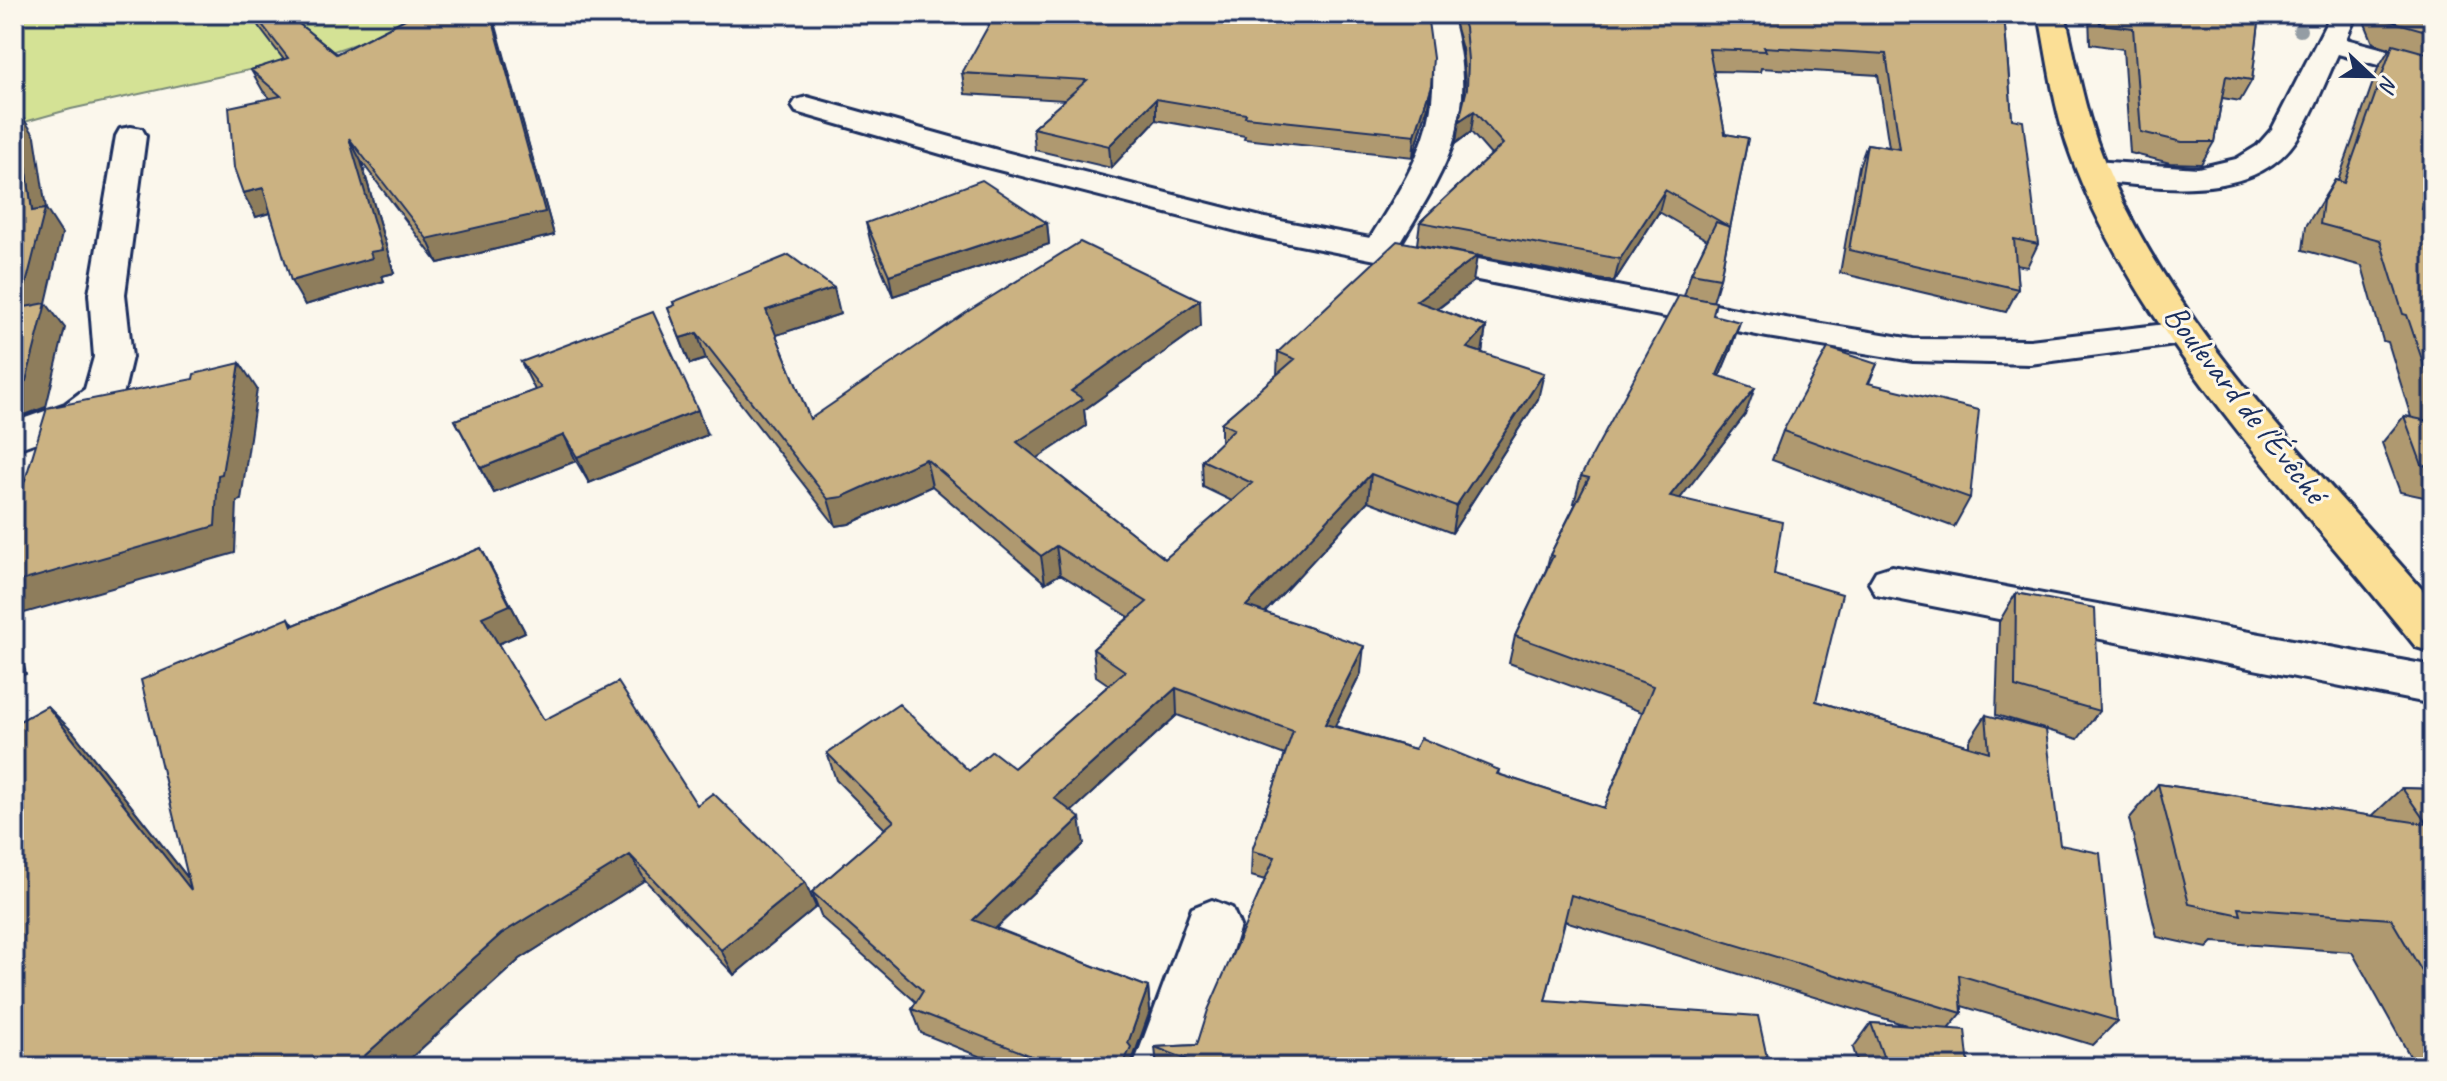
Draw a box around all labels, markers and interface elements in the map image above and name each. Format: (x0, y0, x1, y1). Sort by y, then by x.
north arrow (2331, 36, 2411, 116)
text: N (2372, 72, 2404, 98)
street label: Boulevard de l'Évêché (2155, 295, 2340, 515)

